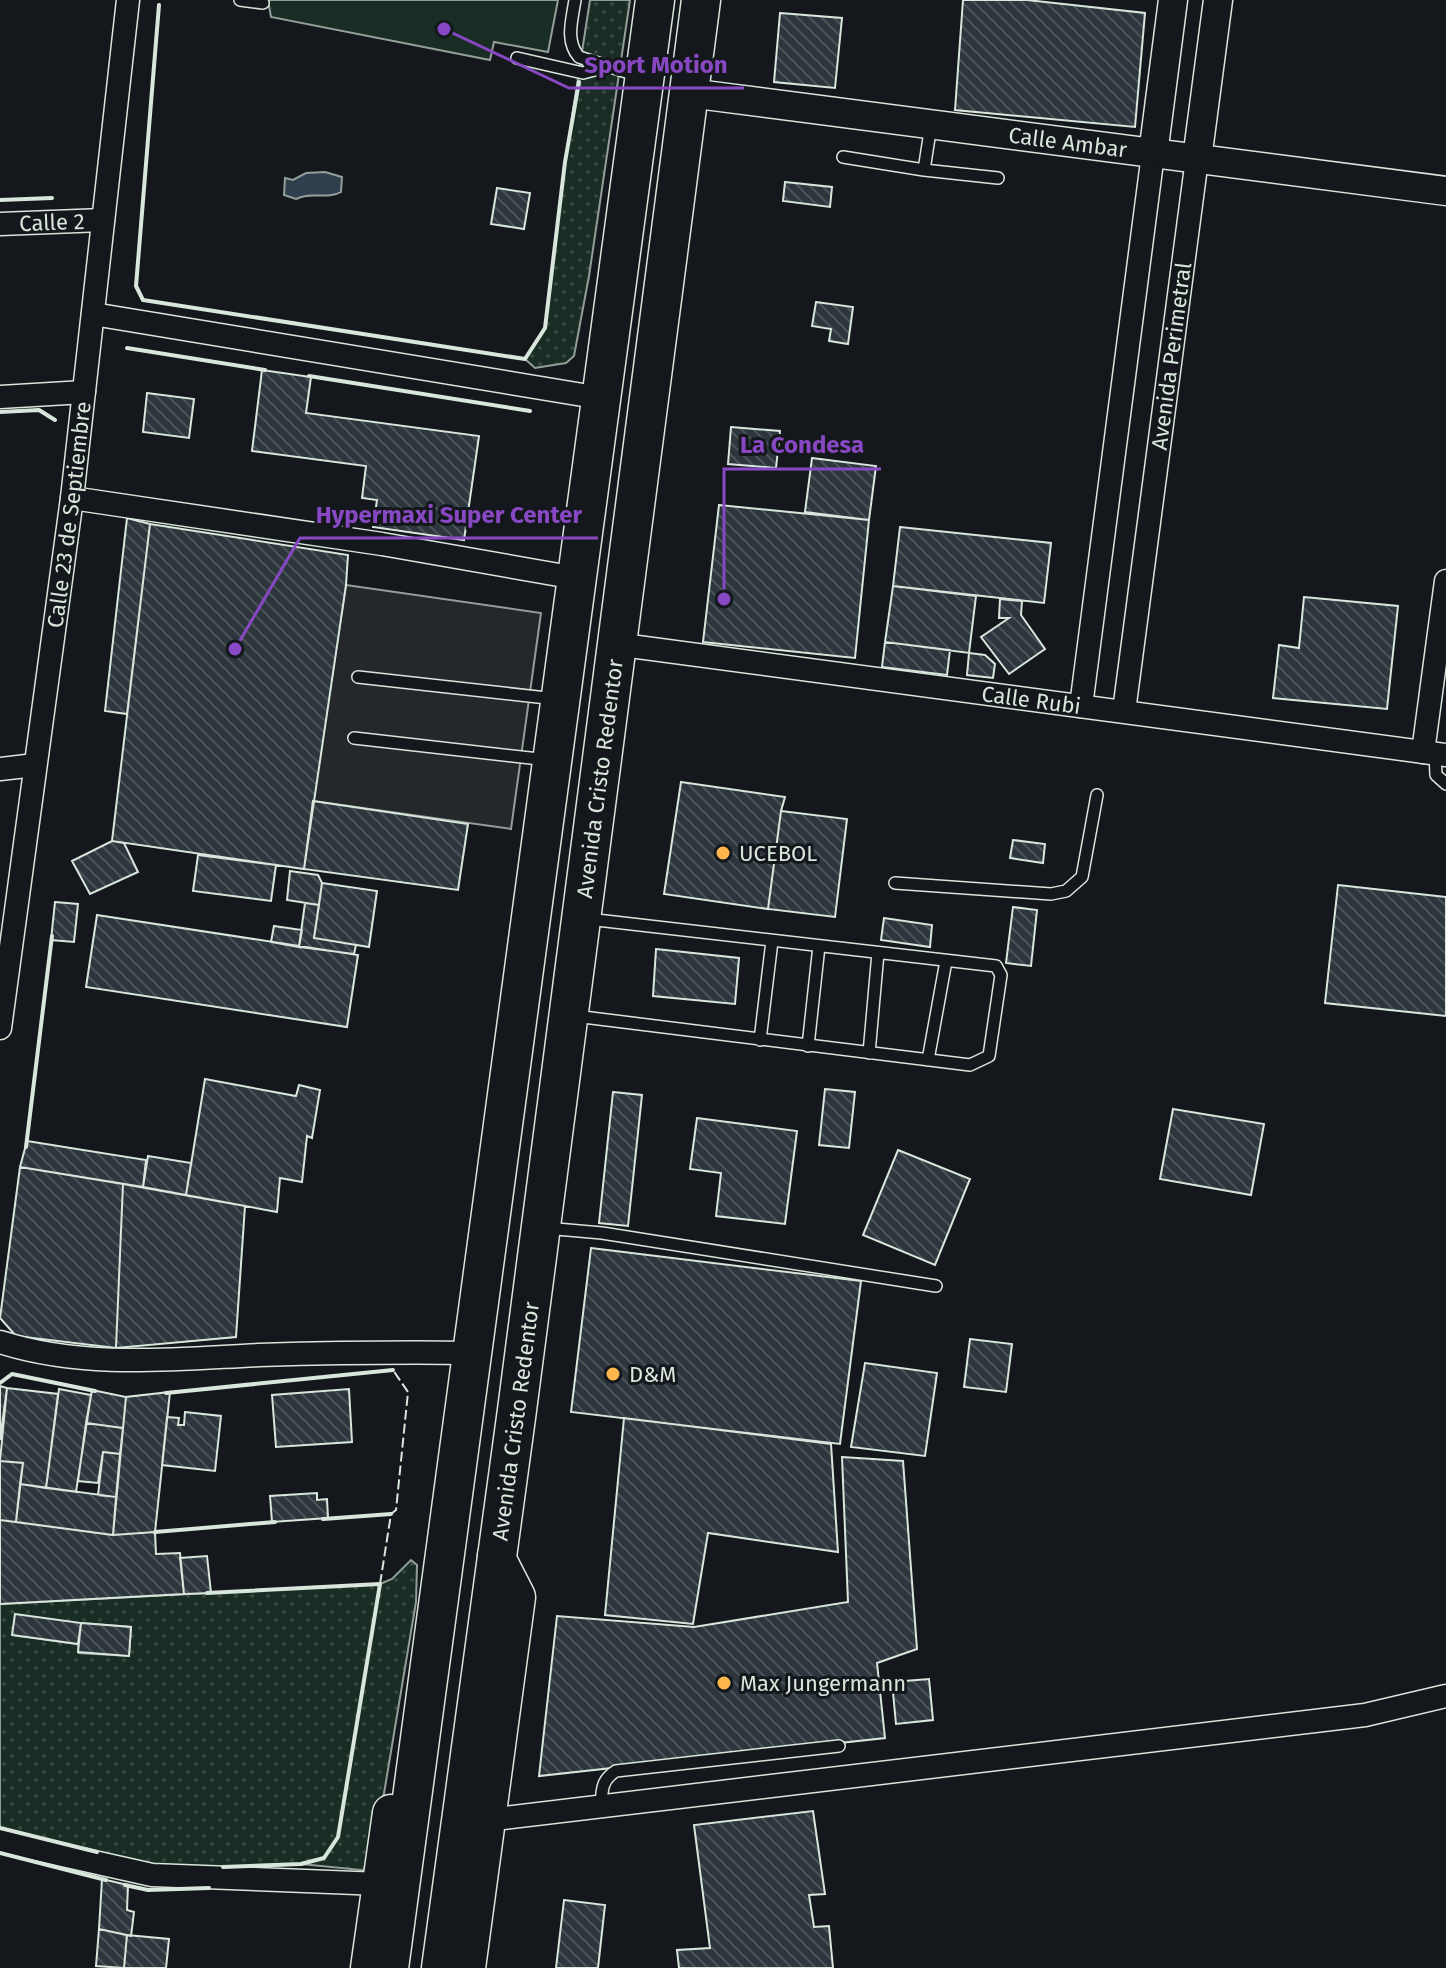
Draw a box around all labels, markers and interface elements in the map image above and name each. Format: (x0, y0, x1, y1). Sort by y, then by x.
callout: Sport Motion (569, 40, 744, 88)
text: Sport Motion (584, 51, 728, 79)
street label: Calle Ambar (1007, 121, 1129, 163)
street label: Calle 2 (19, 207, 85, 237)
street label: Avenida Perimetral (1145, 261, 1197, 452)
street label: Calle 23 de Septiembre (41, 400, 96, 630)
callout: La Condesa (724, 421, 881, 469)
text: La Condesa (740, 431, 864, 459)
callout: Hypermaxi Super Center (300, 490, 598, 538)
text: Hypermaxi Super Center (316, 501, 582, 529)
street label: Avenida Cristo Redentor (570, 657, 628, 900)
street label: Calle Rubi (980, 680, 1083, 720)
place label: UCEBOL (739, 840, 817, 867)
marker: UCEBOL (714, 844, 732, 862)
street label: Avenida Cristo Redentor (486, 1299, 545, 1542)
place label: D&M (629, 1361, 676, 1388)
marker: D&M (604, 1365, 622, 1383)
place label: Max Jungermann (740, 1670, 906, 1697)
marker: Max Jungermann (715, 1674, 733, 1692)

